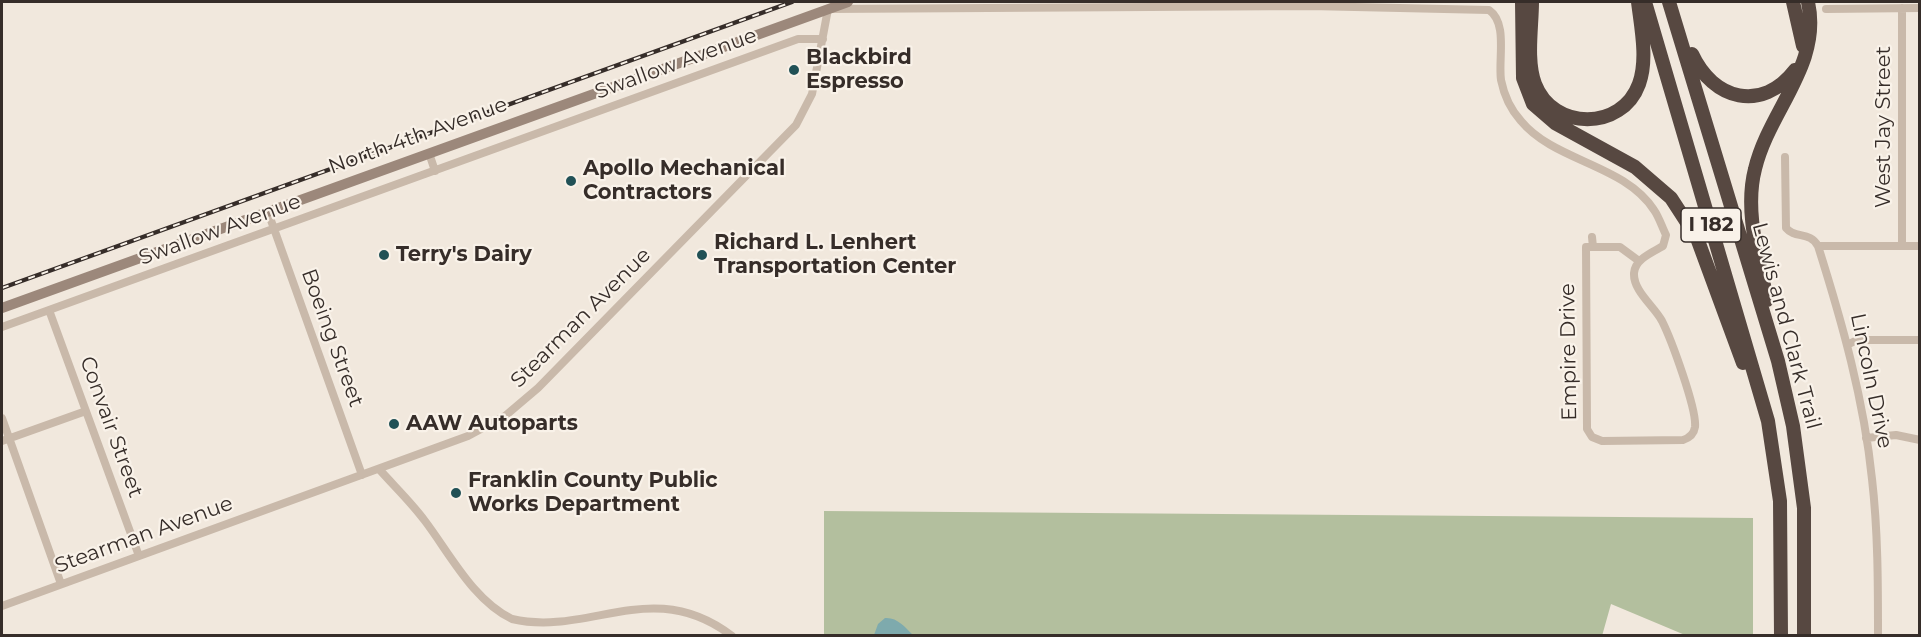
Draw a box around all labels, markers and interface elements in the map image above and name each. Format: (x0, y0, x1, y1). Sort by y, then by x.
street label: Swallow Avenue (592, 23, 760, 105)
place label: Blackbird Espresso (806, 45, 912, 95)
street label: West Jay Street (1871, 46, 1897, 208)
marker: Blackbird Espresso (787, 63, 801, 77)
street label: North 4th Avenue (325, 92, 511, 180)
place label: Apollo Mechanical Contractors (583, 156, 785, 206)
marker: Apollo Mechanical Contractors (564, 174, 578, 188)
street label: Swallow Avenue (136, 189, 304, 271)
road number: I 182 (1681, 208, 1741, 242)
street label: Lewis and Clark Trail (1746, 220, 1826, 432)
place label: Richard L. Lenhert Transportation Center (714, 230, 956, 280)
place label: Terry's Dairy (396, 242, 532, 268)
street label: Stearman Avenue (506, 243, 656, 393)
marker: Terry's Dairy (377, 248, 391, 262)
marker: Richard L. Lenhert Transportation Center (695, 248, 709, 262)
street label: Boeing Street (295, 266, 369, 410)
street label: Empire Drive (1555, 283, 1583, 421)
street label: Lincoln Drive (1844, 311, 1898, 451)
street label: Convair Street (74, 353, 148, 501)
place label: AAW Autoparts (406, 411, 578, 437)
marker: AAW Autoparts (387, 417, 401, 431)
place label: Franklin County Public Works Department (468, 468, 718, 518)
marker: Franklin County Public Works Department (449, 486, 463, 500)
street label: Stearman Avenue (52, 491, 236, 579)

